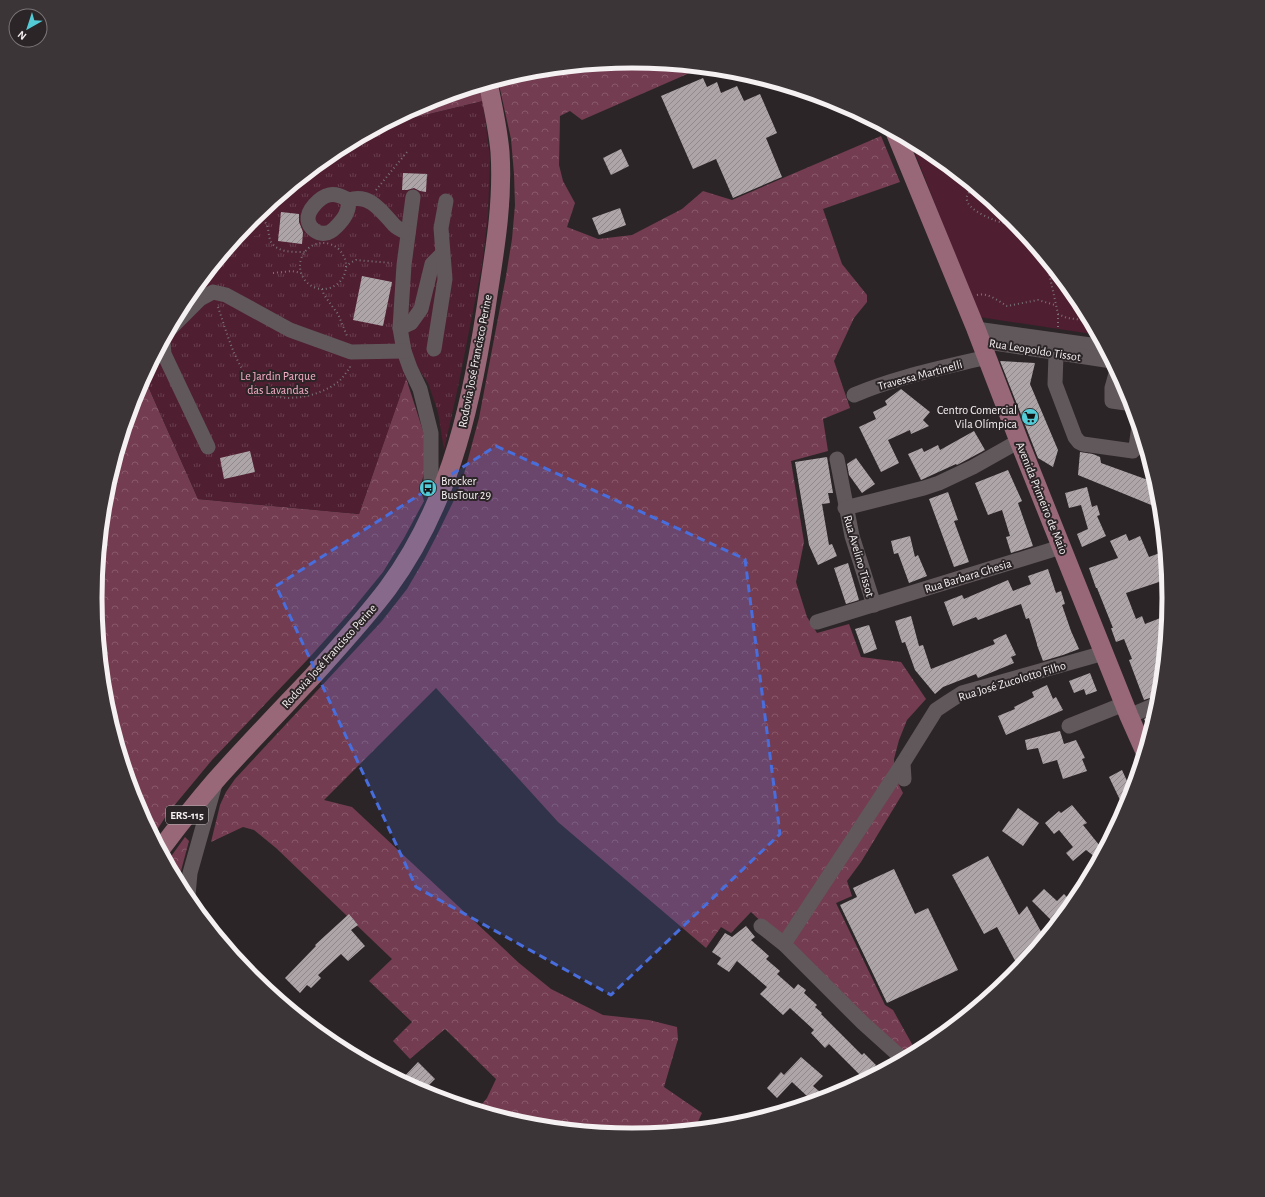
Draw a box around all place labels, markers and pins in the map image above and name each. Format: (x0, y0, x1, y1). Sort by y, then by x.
place label: Centro Comercial Vila Olímpica (937, 404, 1017, 430)
supermarket icon: Centro Comercial Vila Olímpica (1020, 407, 1040, 427)
place label: Brocker BusTour 29 (441, 475, 492, 501)
bus stop icon: Brocker BusTour 29 (418, 478, 438, 498)

